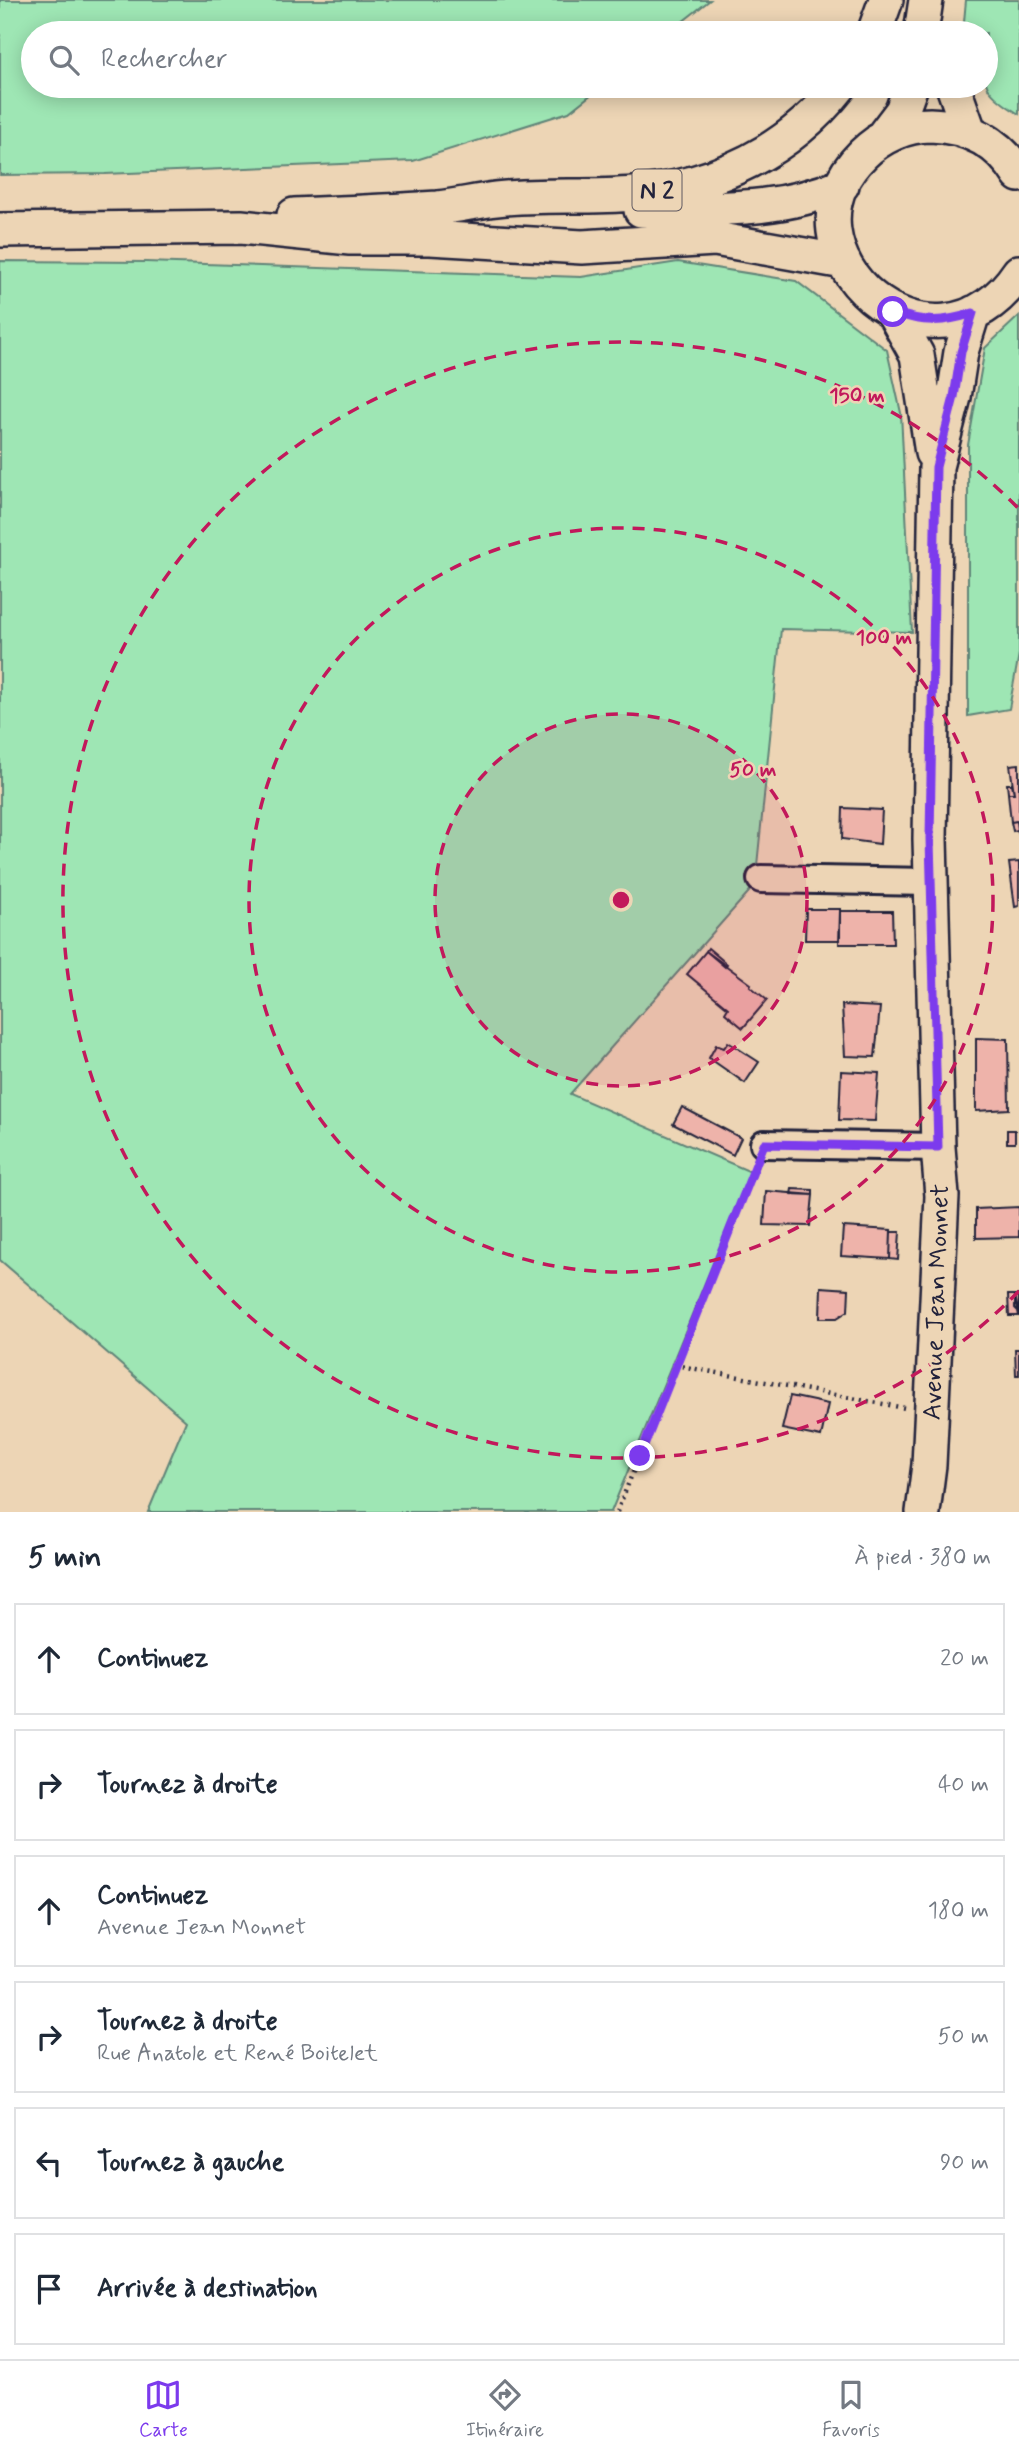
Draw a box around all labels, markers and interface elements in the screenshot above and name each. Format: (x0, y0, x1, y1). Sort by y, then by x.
search box (21, 21, 998, 98)
icon: search (45, 41, 83, 79)
text: Rechercher (101, 43, 227, 77)
road number: N 2 (632, 170, 682, 210)
route start (877, 296, 908, 327)
text: 150 m (829, 382, 885, 410)
text: 100 m (856, 624, 912, 652)
text: 50 m (730, 756, 777, 784)
centre of rings (609, 888, 633, 912)
street label: Avenue Jean Monnet (916, 1183, 958, 1421)
route end (624, 1440, 655, 1471)
text: 5 min (28, 1538, 102, 1577)
text: À pied · 380 m (854, 1543, 991, 1573)
icon: ahead (30, 1640, 68, 1678)
text: Continuez (97, 1642, 208, 1676)
text: 20 m (940, 1644, 989, 1674)
icon: right (30, 1766, 68, 1804)
text: Tournez à droite (97, 1768, 278, 1802)
text: 40 m (938, 1770, 989, 1800)
text: Continuez (97, 1879, 208, 1913)
icon: ahead (30, 1892, 68, 1930)
text: 180 m (928, 1896, 989, 1926)
text: Avenue Jean Monnet (97, 1913, 306, 1943)
text: Tournez à droite (97, 2005, 278, 2039)
icon: right (30, 2018, 68, 2056)
text: 50 m (938, 2022, 989, 2052)
text: Rue Anatole et René Boitelet (97, 2039, 378, 2069)
icon: left (30, 2144, 68, 2182)
text: Tournez à gauche (97, 2146, 284, 2180)
text: 90 m (940, 2148, 989, 2178)
icon: arrive (30, 2270, 68, 2308)
text: Arrivée à destination (97, 2272, 318, 2306)
tab: Carte (139, 2376, 188, 2443)
tab: Itinéraire (466, 2376, 544, 2443)
tab: Favoris (822, 2376, 880, 2443)

